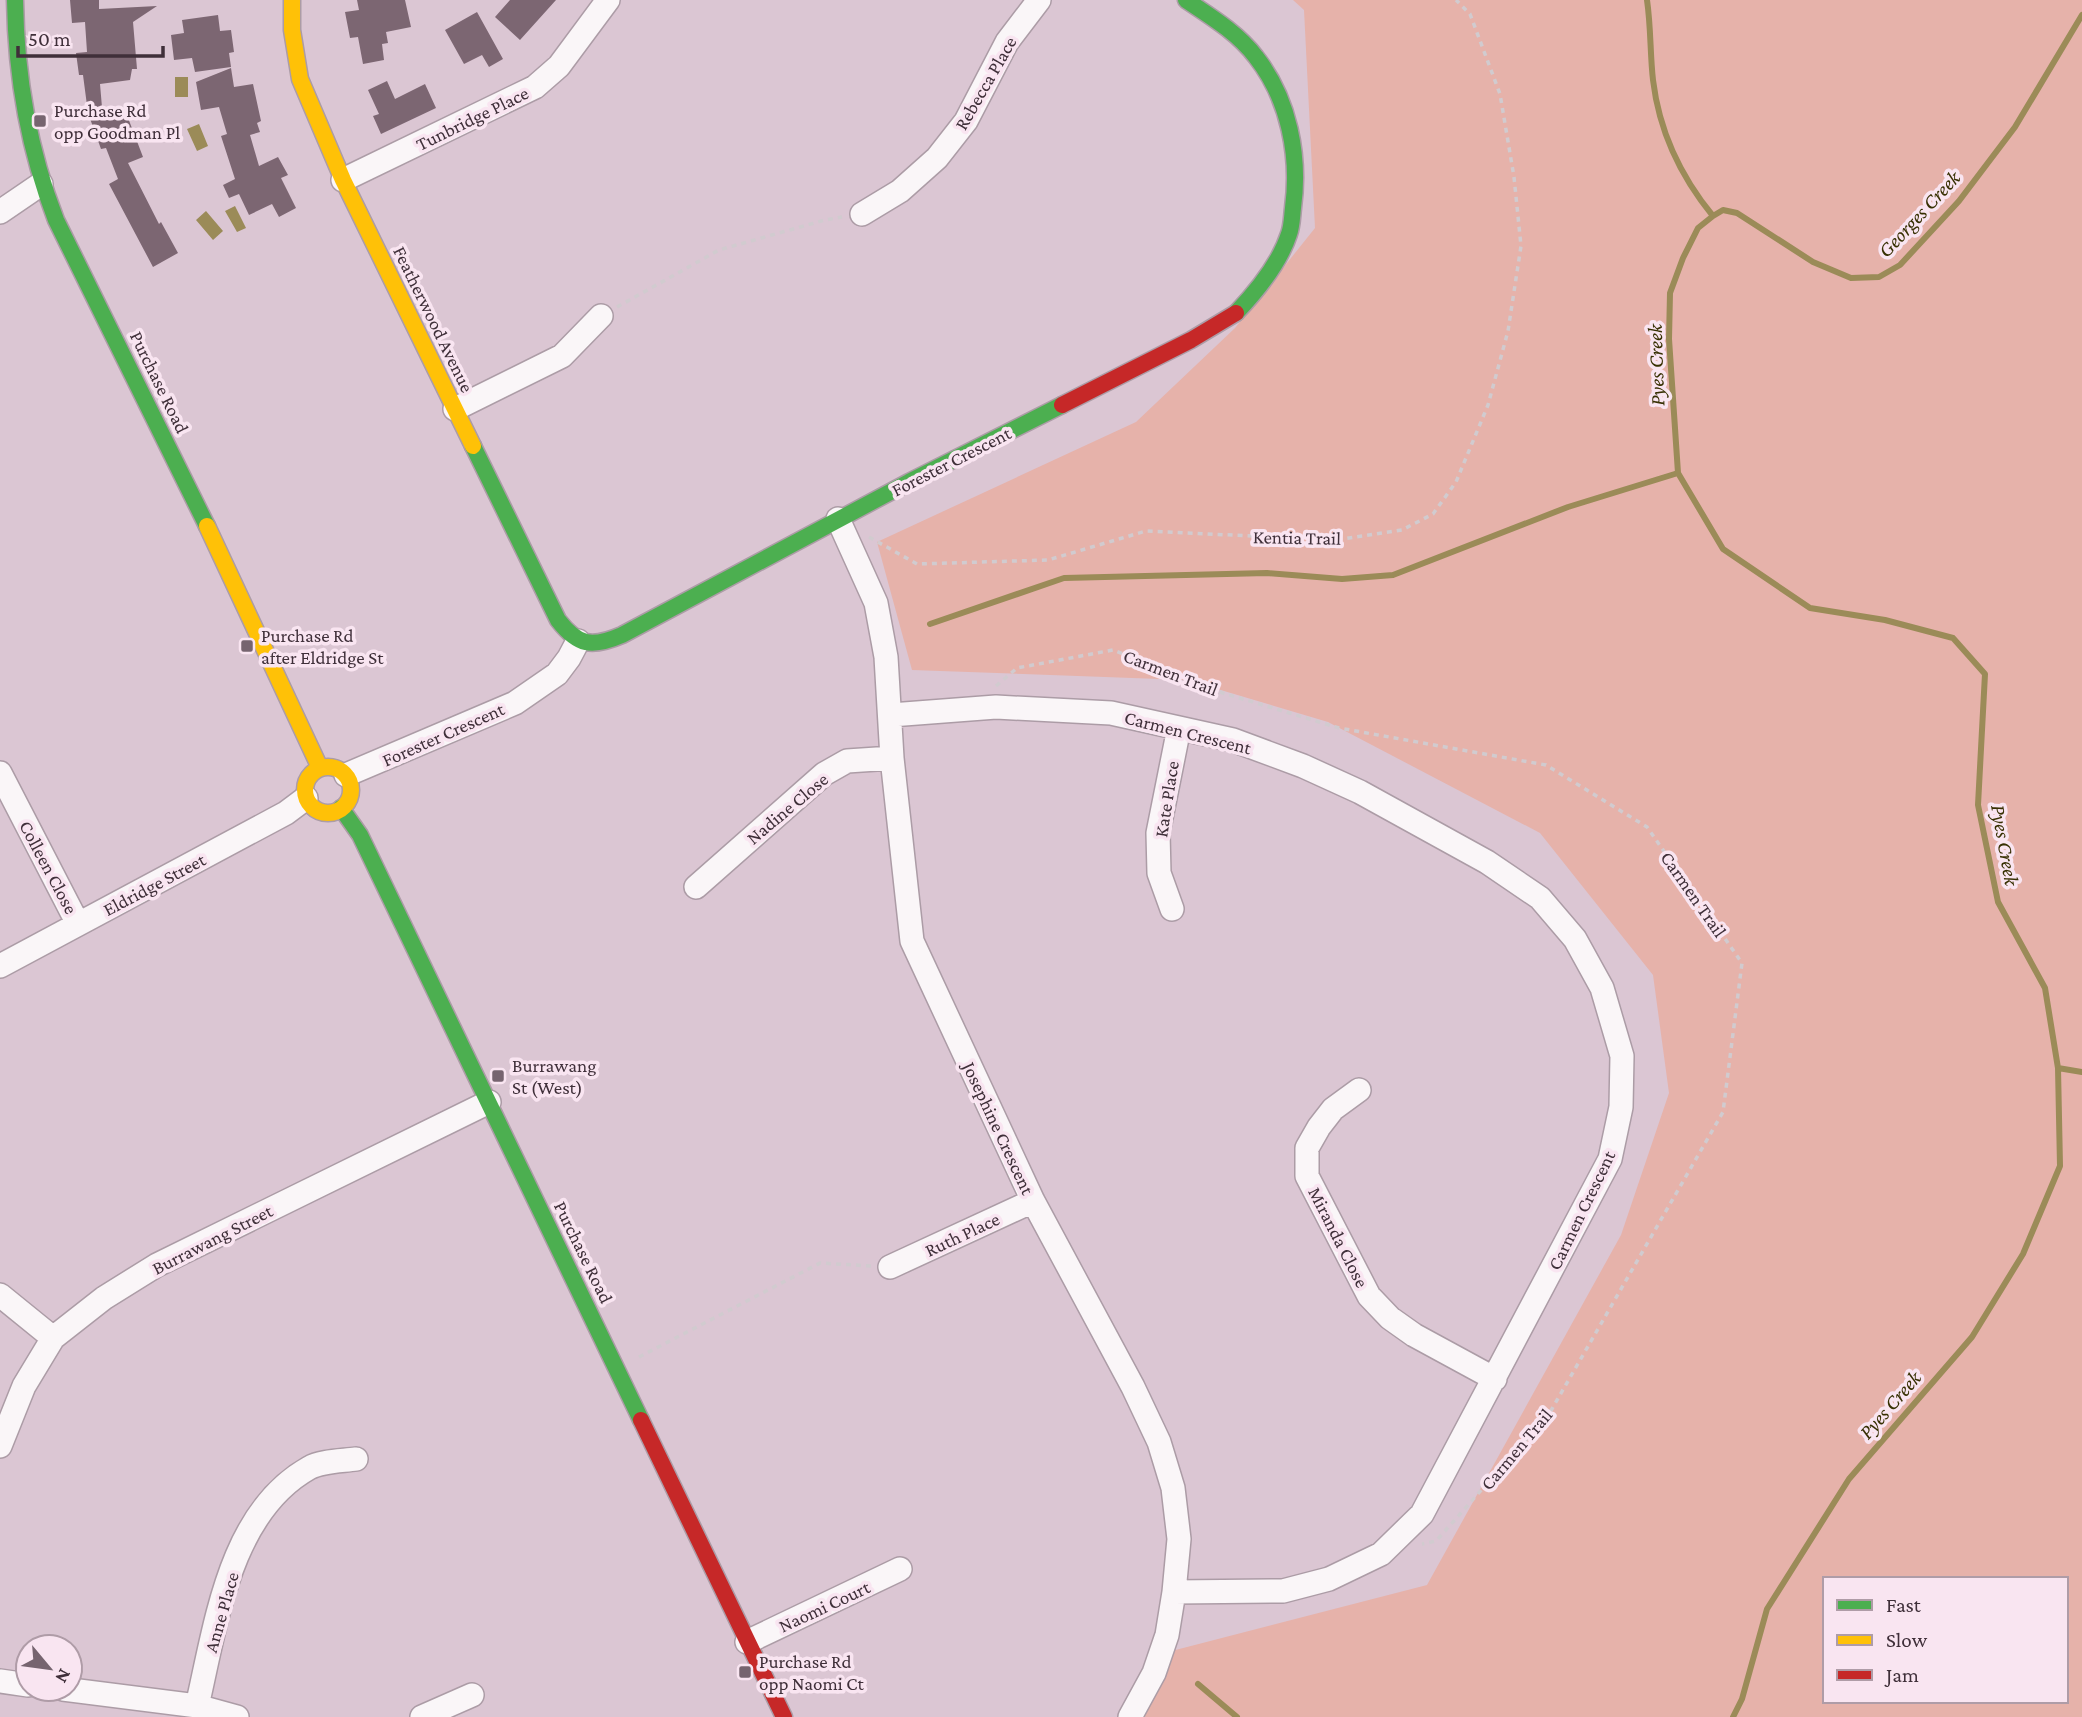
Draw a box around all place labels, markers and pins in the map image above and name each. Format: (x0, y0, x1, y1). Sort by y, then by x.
place label: Purchase Rd opp Goodman Pl (54, 100, 180, 143)
marker: Purchase Rd opp Goodman Pl (32, 113, 48, 129)
place label: Purchase Rd after Eldridge St (261, 625, 384, 668)
marker: Purchase Rd after Eldridge St (239, 638, 255, 654)
place label: Burrawang St (West) (512, 1055, 596, 1099)
marker: Burrawang St (West) (490, 1068, 506, 1084)
place label: Purchase Rd opp Naomi Ct (759, 1651, 864, 1694)
marker: Purchase Rd opp Naomi Ct (737, 1664, 753, 1680)

